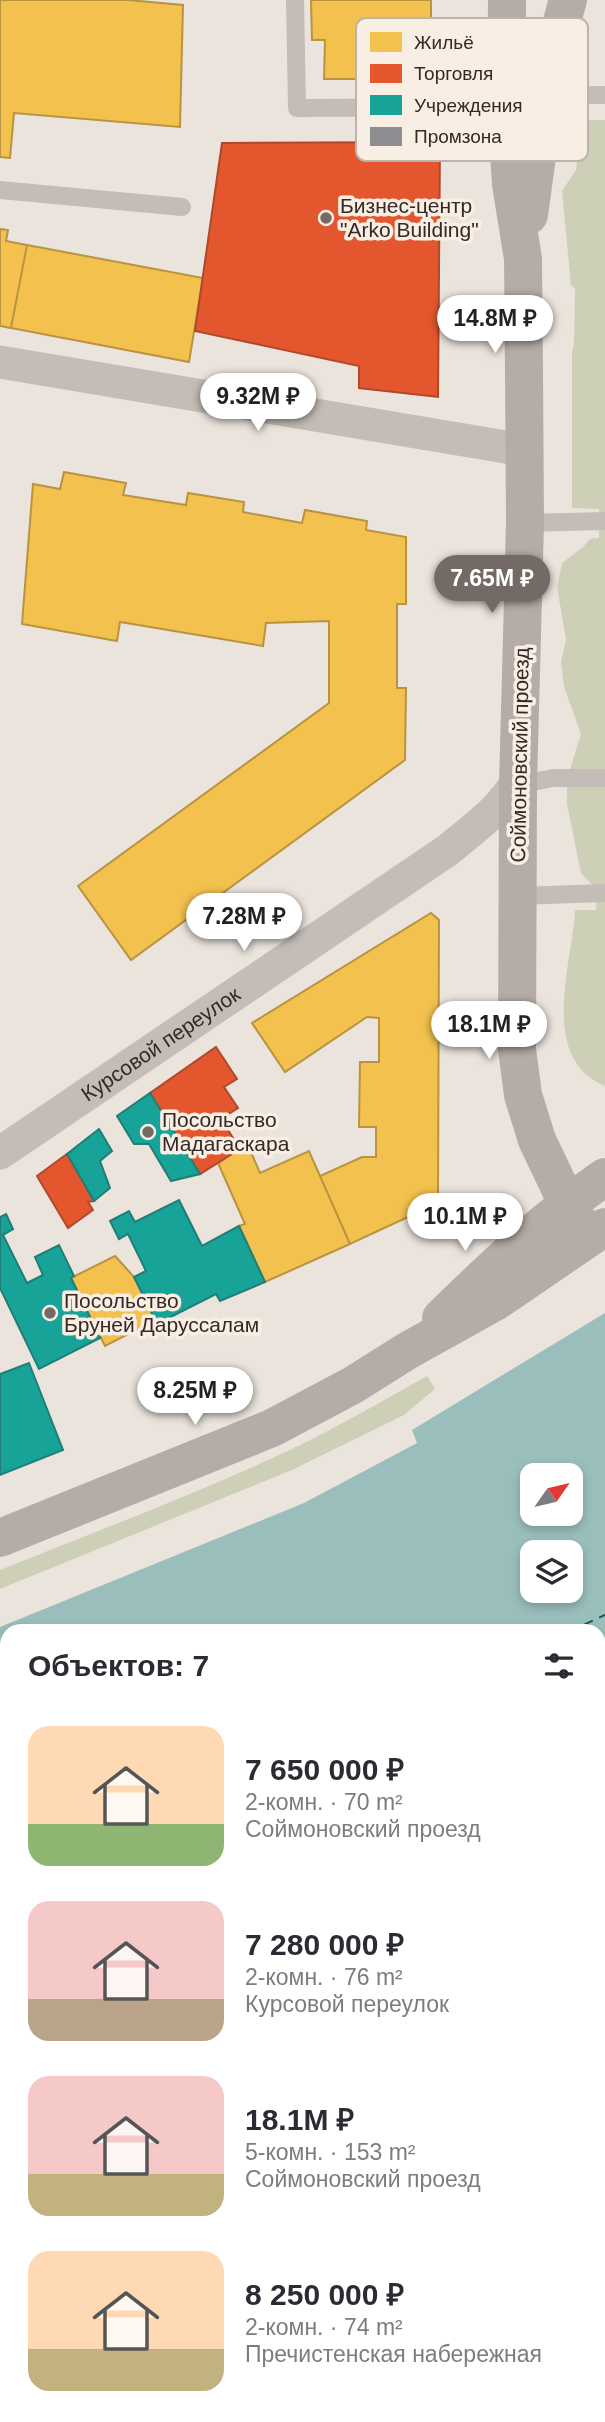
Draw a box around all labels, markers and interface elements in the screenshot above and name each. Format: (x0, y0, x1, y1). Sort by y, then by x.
legend (356, 18, 588, 161)
text: Жильё (414, 32, 474, 53)
text: Торговля (414, 63, 493, 84)
text: Учреждения (414, 95, 523, 116)
text: Промзона (414, 126, 502, 147)
place label: Бизнес-центр "Arko Building" (340, 194, 479, 241)
marker: Бизнес-центр "Arko Building" (318, 210, 334, 226)
pin: 14.8M ₽ (430, 296, 560, 355)
text: 14.8M ₽ (453, 305, 537, 331)
pin: 9.32M ₽ (193, 374, 323, 433)
text: 9.32M ₽ (216, 383, 300, 409)
pin: 7.65M ₽ (427, 556, 557, 615)
text: 7.65M ₽ (450, 565, 534, 591)
street label: Соймоновский проезд (506, 647, 533, 863)
pin: 7.28M ₽ (179, 894, 309, 953)
text: 7.28M ₽ (202, 903, 286, 929)
street label: Курсовой переулок (77, 982, 245, 1106)
pin: 18.1M ₽ (424, 1002, 554, 1061)
text: 18.1M ₽ (447, 1011, 531, 1037)
place label: Посольство Мадагаскара (162, 1108, 290, 1155)
marker: Посольство Мадагаскара (140, 1124, 156, 1140)
pin: 10.1M ₽ (400, 1194, 530, 1253)
text: 10.1M ₽ (423, 1203, 507, 1229)
place label: Посольство Бруней Даруссалам (64, 1289, 259, 1336)
marker: Посольство Бруней Даруссалам (42, 1305, 58, 1321)
pin: 8.25M ₽ (130, 1368, 260, 1427)
text: 8.25M ₽ (153, 1377, 237, 1403)
north arrow (520, 1463, 583, 1526)
map controls (520, 1463, 583, 1603)
button: layers (520, 1540, 583, 1603)
icon: filters (540, 1647, 578, 1685)
text: Объектов: 7 (28, 1649, 209, 1682)
text: 7 650 000 ₽ (245, 1753, 404, 1786)
icon: home (84, 1754, 168, 1838)
text: 2-комн. · 70 m² (245, 1789, 403, 1815)
text: Соймоновский проезд (245, 1816, 481, 1842)
text: 7 280 000 ₽ (245, 1928, 404, 1961)
icon: home (84, 1929, 168, 2013)
text: 2-комн. · 76 m² (245, 1964, 403, 1990)
text: Курсовой переулок (245, 1991, 449, 2017)
text: 18.1M ₽ (245, 2103, 354, 2136)
icon: home (84, 2104, 168, 2188)
text: 5-комн. · 153 m² (245, 2139, 416, 2165)
text: Соймоновский проезд (245, 2166, 481, 2192)
text: 8 250 000 ₽ (245, 2278, 404, 2311)
icon: home (84, 2279, 168, 2363)
text: 2-комн. · 74 m² (245, 2314, 403, 2340)
text: Пречистенская набережная (245, 2341, 542, 2367)

